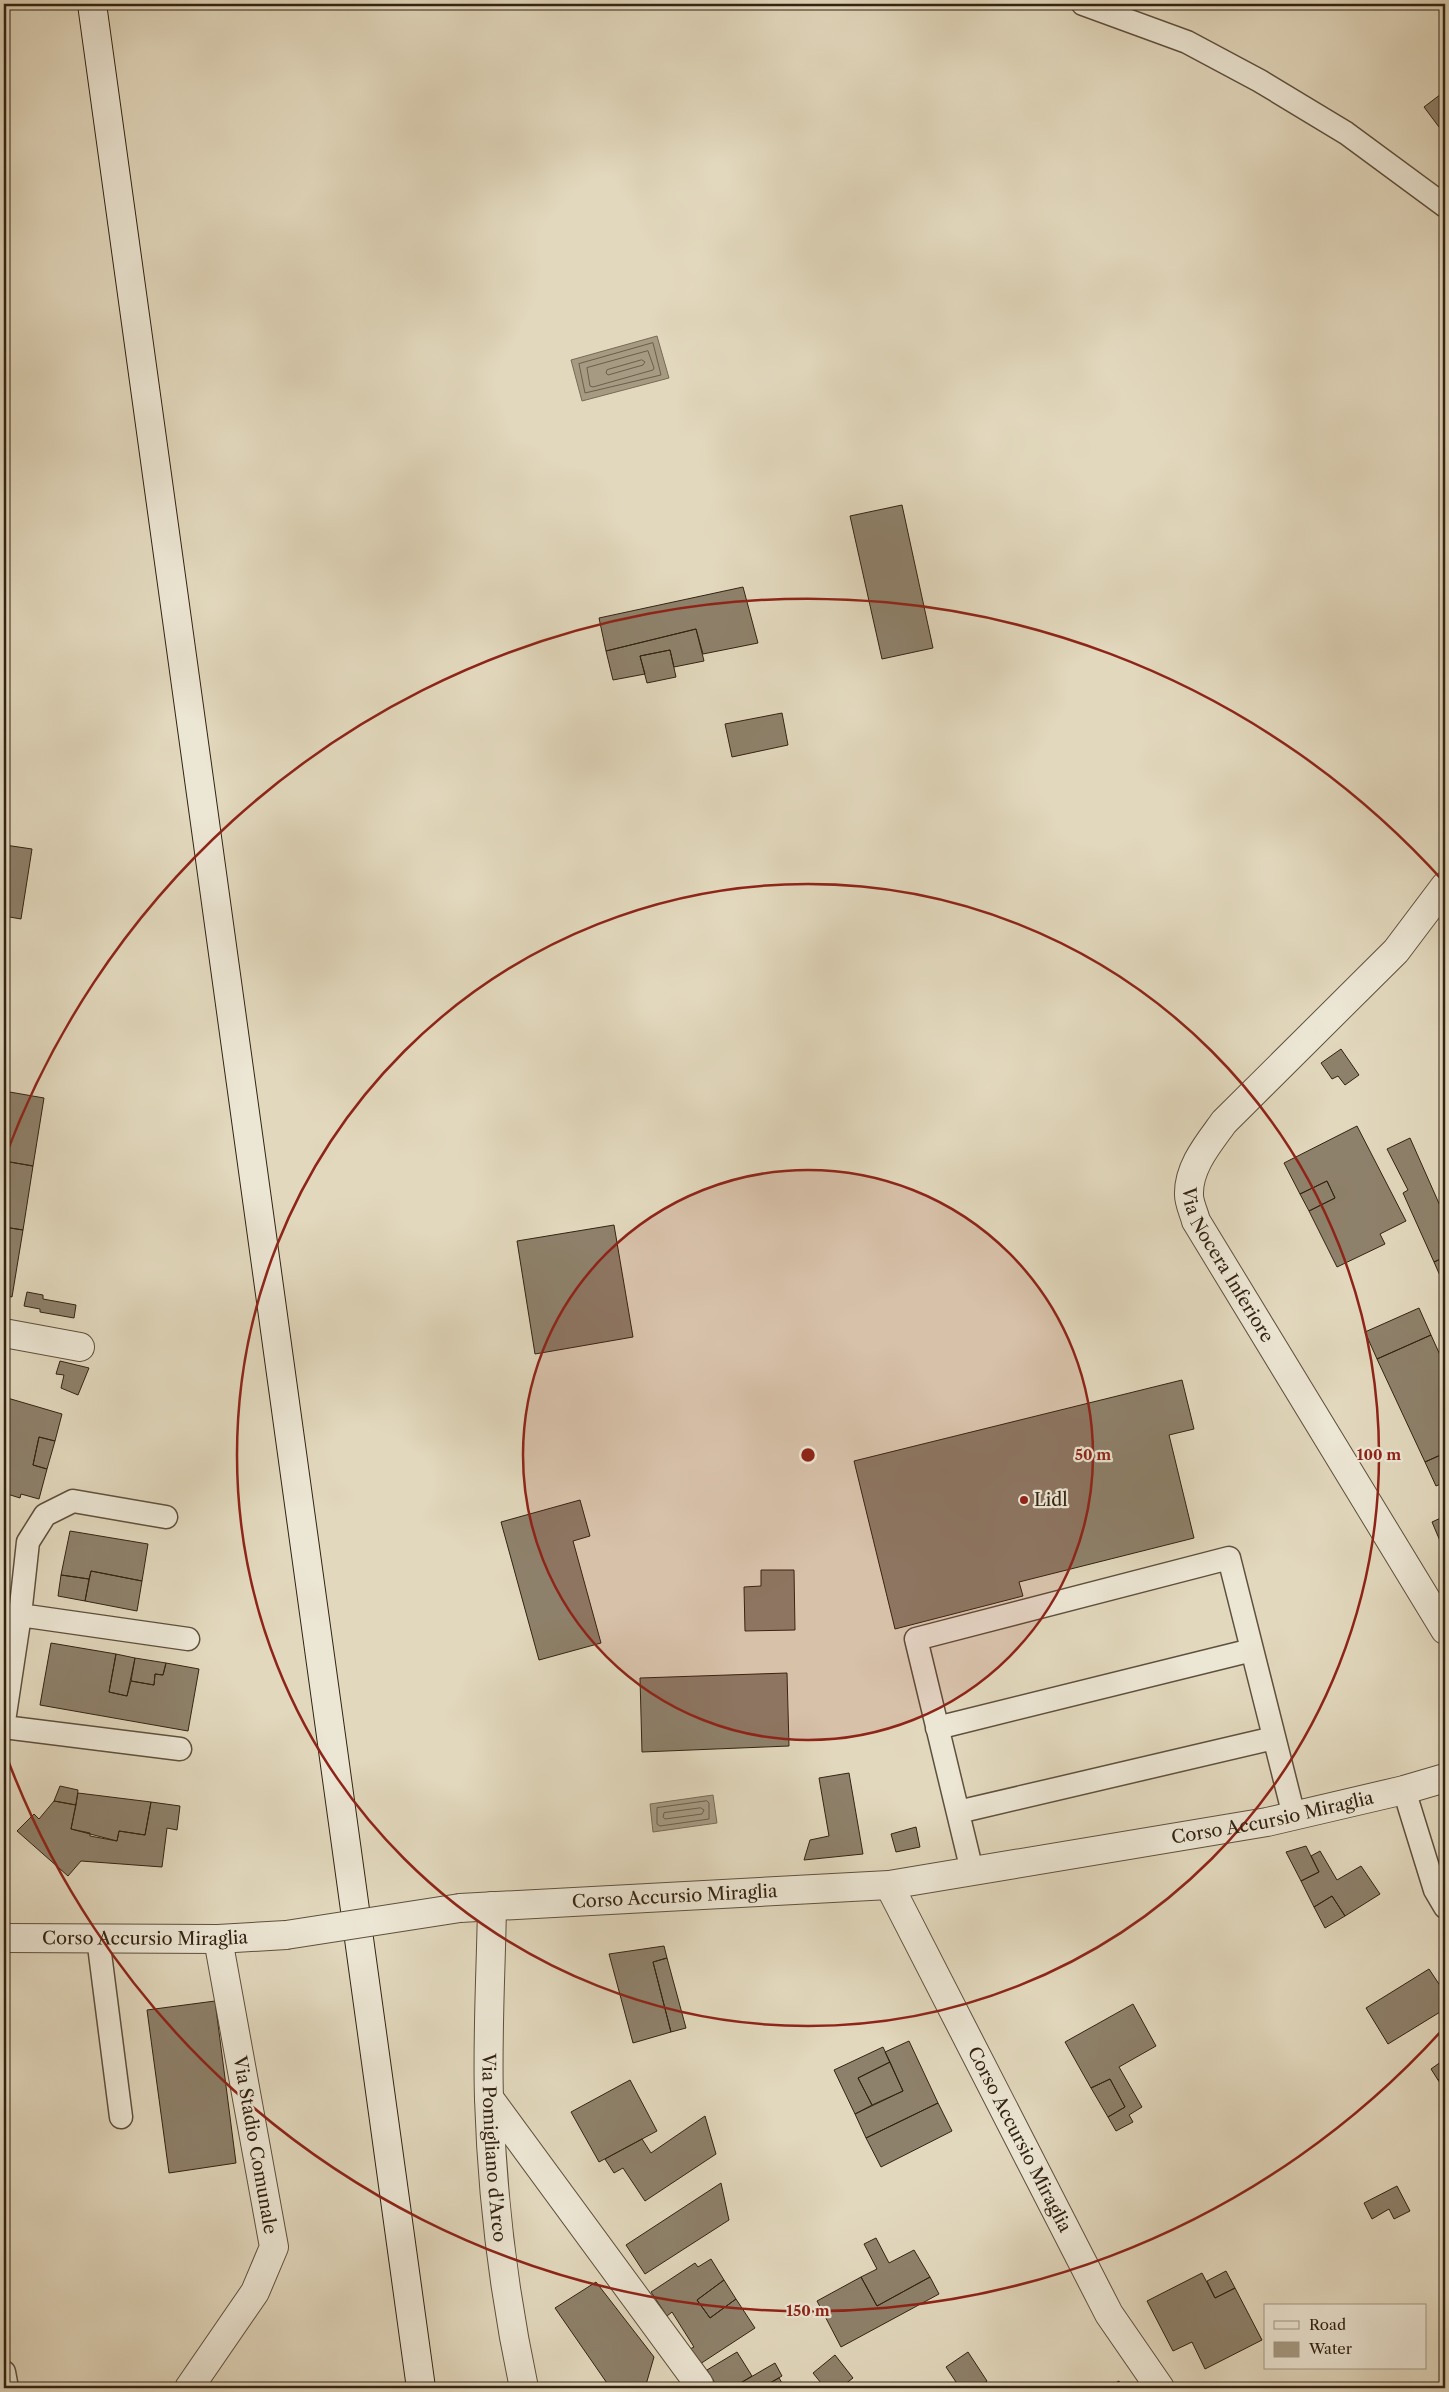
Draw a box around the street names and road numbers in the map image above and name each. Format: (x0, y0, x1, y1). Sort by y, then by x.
street label: Via Nocera Inferiore (1178, 1186, 1278, 1346)
street label: Corso Accursio Miraglia (1170, 1786, 1376, 1849)
street label: Corso Accursio Miraglia (571, 1880, 779, 1913)
street label: Corso Accursio Miraglia (42, 1926, 249, 1950)
street label: Corso Accursio Miraglia (963, 2043, 1076, 2237)
street label: Via Pomigliano d'Arco (477, 2052, 511, 2243)
street label: Via Stadio Comunale (228, 2053, 281, 2236)

